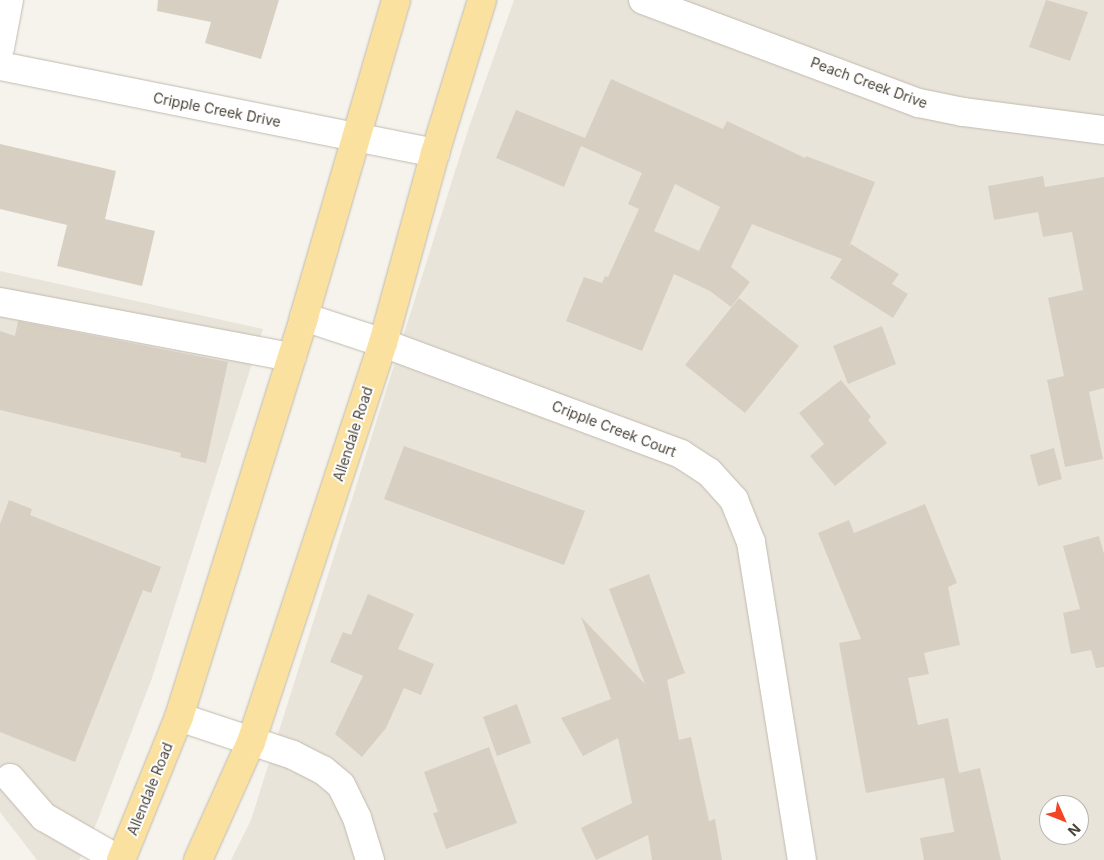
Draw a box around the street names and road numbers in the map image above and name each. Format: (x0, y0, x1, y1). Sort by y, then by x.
street label: Peach Creek Drive (808, 54, 930, 112)
street label: Cripple Creek Drive (152, 89, 282, 131)
street label: Allendale Road (330, 385, 376, 483)
street label: Cripple Creek Court (549, 398, 679, 460)
street label: Allendale Road (124, 740, 176, 838)

